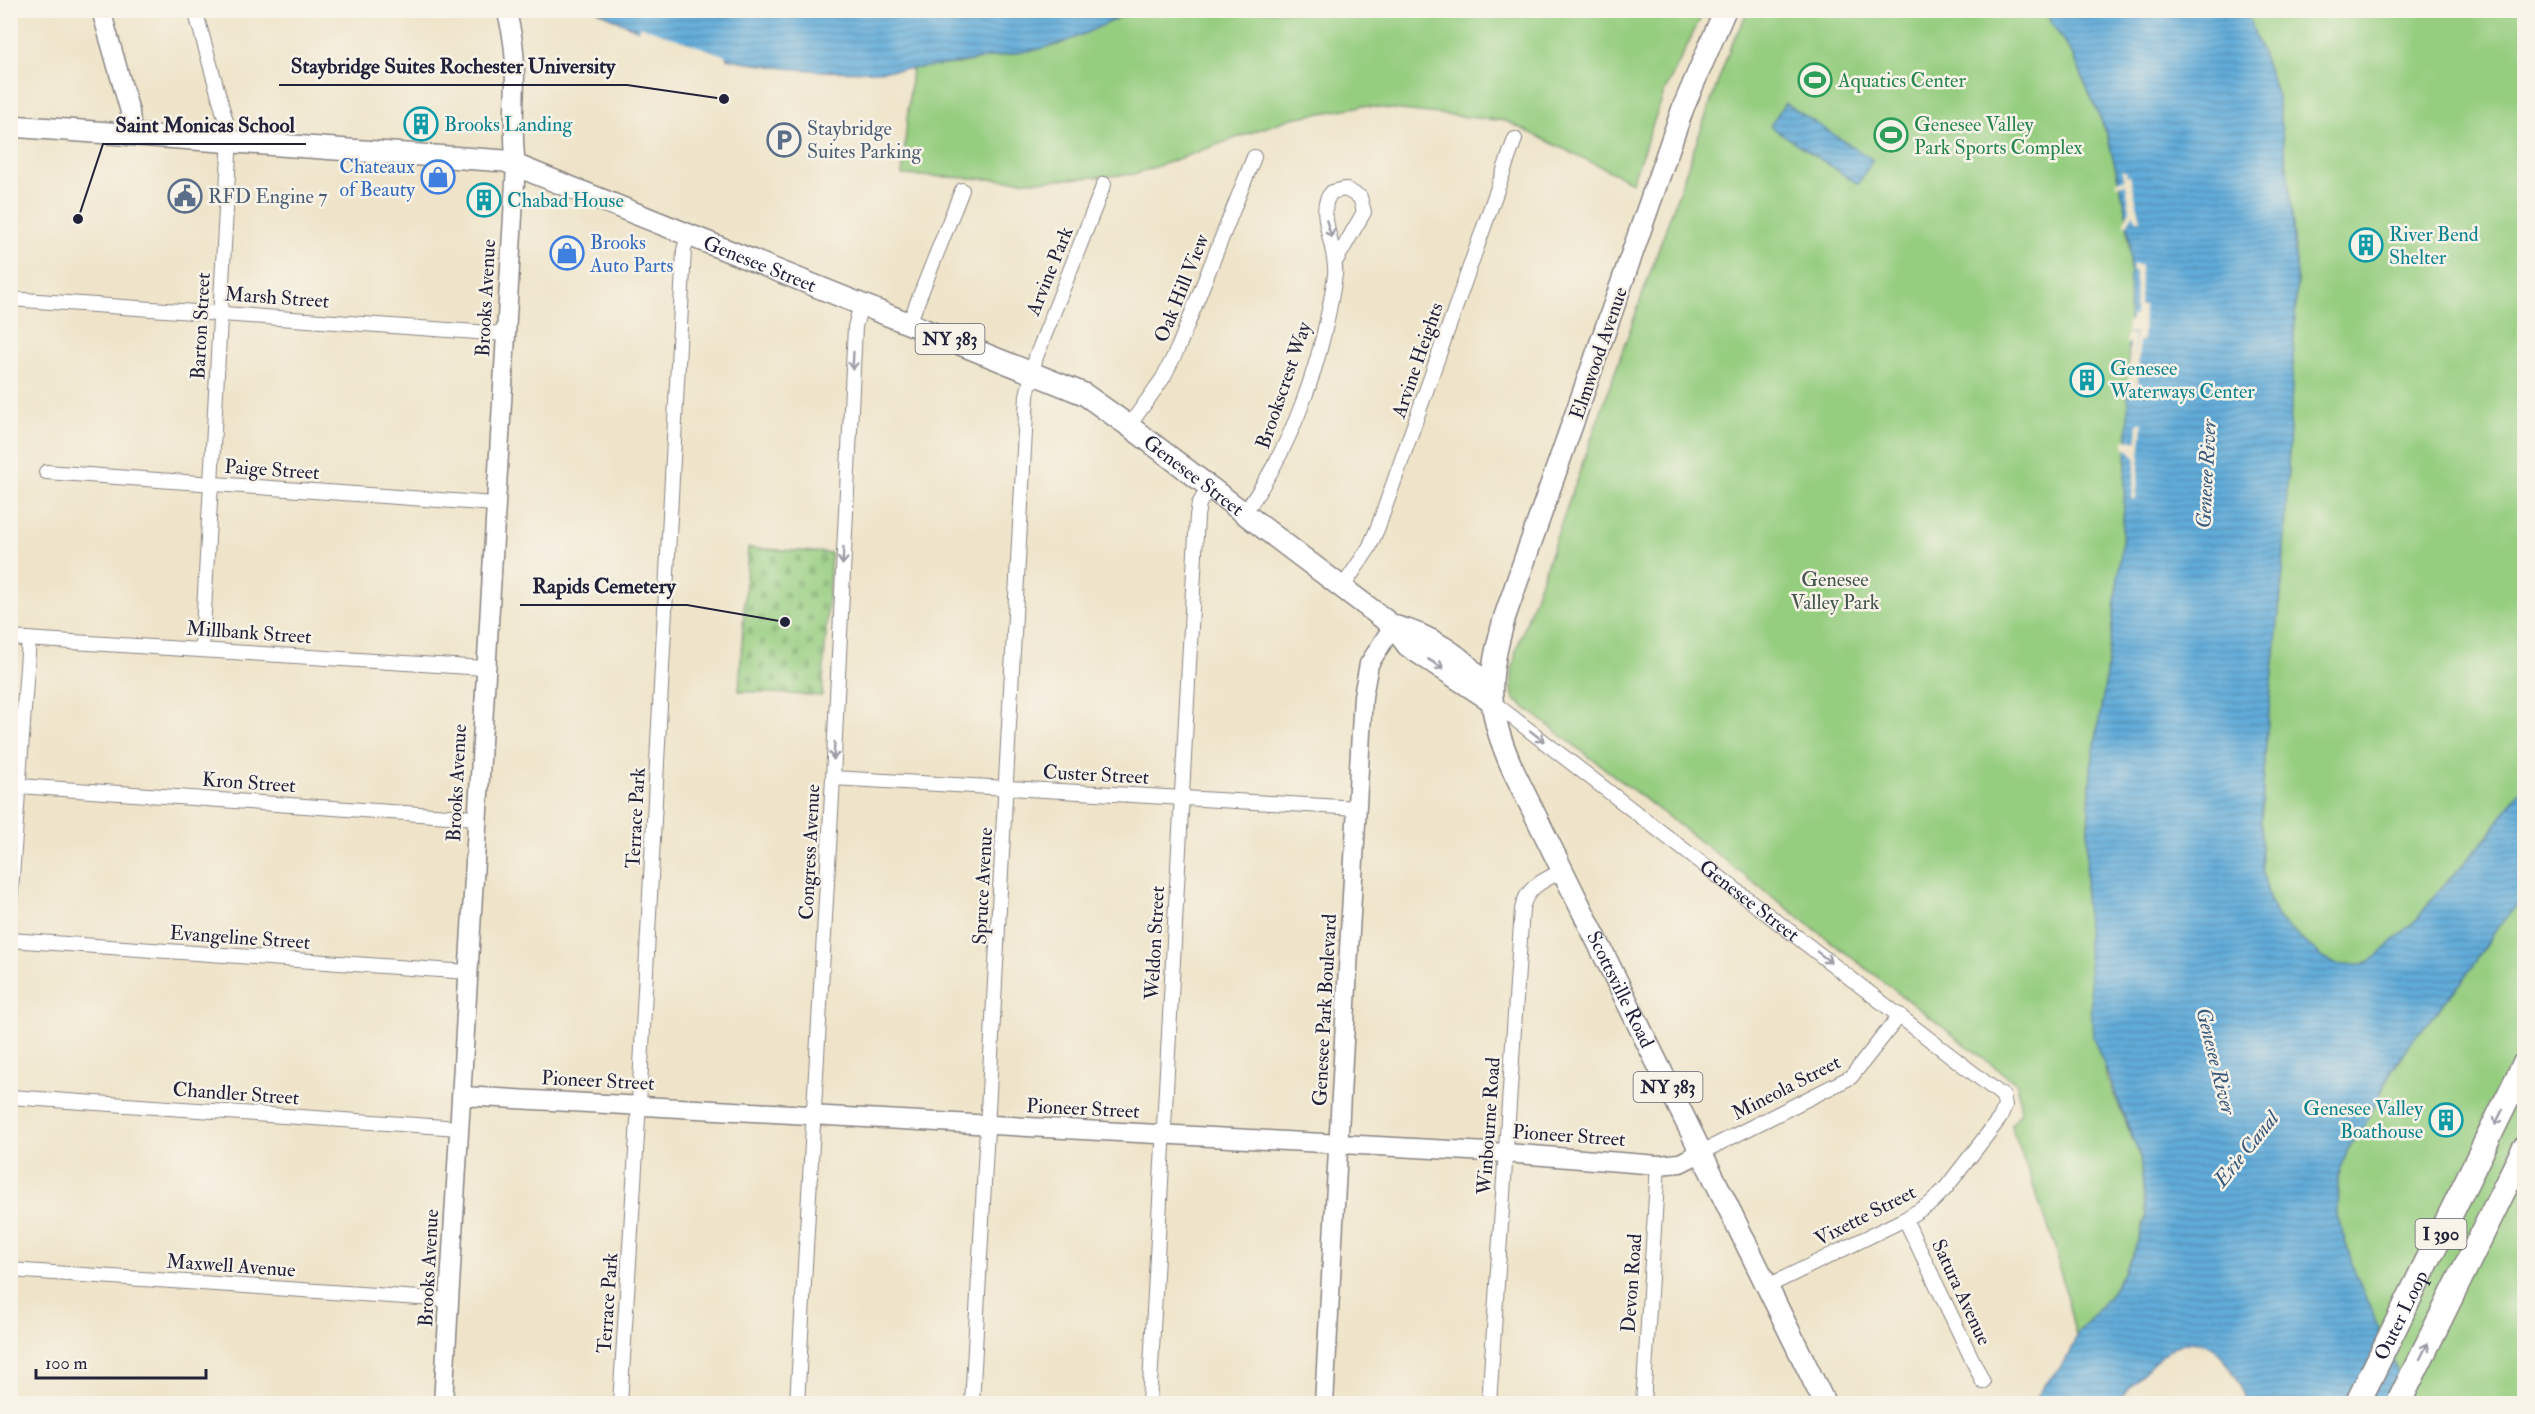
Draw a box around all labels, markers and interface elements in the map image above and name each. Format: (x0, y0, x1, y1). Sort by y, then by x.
callout: Staybridge Suites Rochester University (279, 46, 627, 85)
text: Staybridge Suites Rochester University (291, 53, 616, 80)
sports icon: Aquatics Center (1797, 62, 1833, 98)
place label: Aquatics Center (1837, 68, 1966, 93)
callout: Saint Monicas School (103, 105, 306, 144)
building icon: Brooks Landing (403, 106, 439, 142)
text: Saint Monicas School (115, 112, 295, 139)
place label: Brooks Landing (444, 112, 573, 137)
place label: Genesee Valley Park Sports Complex (1914, 112, 2083, 161)
place label: Staybridge Suites Parking (807, 116, 923, 164)
sports icon: Genesee Valley Park Sports Complex (1873, 117, 1909, 153)
parking icon: Staybridge Suites Parking (766, 122, 802, 158)
place label: Chateaux of Beauty (339, 154, 416, 202)
shop icon: Chateaux of Beauty (420, 159, 456, 195)
public building icon: RFD Engine 7 (167, 178, 203, 214)
building icon: Chabad House (466, 182, 502, 218)
place label: RFD Engine 7 (208, 184, 327, 209)
place label: Chabad House (507, 188, 624, 213)
one-way arrow (1324, 219, 1335, 238)
place label: River Bend Shelter (2389, 222, 2479, 270)
street label: Arvine Park (1020, 223, 1079, 320)
building icon: River Bend Shelter (2348, 227, 2384, 263)
place label: Brooks Auto Parts (589, 230, 674, 278)
street label: Genesee Street (699, 230, 820, 298)
street label: Oak Hill View (1148, 230, 1215, 346)
shop icon: Brooks Auto Parts (549, 235, 585, 271)
street label: Brooks Avenue (470, 238, 501, 358)
street label: Barton Street (185, 271, 216, 380)
street label: Marsh Street (224, 281, 331, 314)
street label: Elmwood Avenue (1564, 284, 1633, 423)
street label: Arvine Heights (1386, 299, 1449, 422)
street label: Brookscrest Way (1250, 317, 1317, 452)
road number: NY 383 (916, 324, 984, 354)
one-way arrow (848, 351, 859, 371)
place label: Genesee Waterways Center (2109, 356, 2255, 404)
building icon: Genesee Waterways Center (2069, 362, 2105, 398)
water label: Genesee River (2190, 418, 2223, 529)
street label: Genesee Street (1138, 429, 1249, 522)
street label: Paige Street (224, 454, 321, 485)
one-way arrow (838, 546, 849, 566)
callout: Rapids Cemetery (520, 566, 687, 605)
park label: Genesee Valley Park (1791, 567, 1880, 615)
text: Rapids Cemetery (532, 573, 676, 600)
street label: Millbank Street (186, 616, 313, 649)
one-way arrow (1427, 658, 1444, 670)
street label: Brooks Avenue (441, 723, 472, 843)
one-way arrow (1528, 730, 1544, 742)
one-way arrow (828, 740, 839, 760)
street label: Custer Street (1042, 759, 1150, 790)
street label: Kron Street (201, 767, 297, 798)
street label: Terrace Park (620, 767, 651, 869)
street label: Congress Avenue (793, 783, 826, 921)
street label: Spruce Avenue (967, 827, 999, 945)
street label: Genesee Street (1694, 854, 1805, 948)
street label: Weldon Street (1139, 885, 1170, 1002)
street label: Genesee Park Boulevard (1307, 913, 1342, 1107)
street label: Evangeline Street (169, 920, 312, 955)
street label: Scottsville Road (1581, 927, 1660, 1052)
one-way arrow (1816, 951, 1832, 964)
water label: Genesee River (2189, 1005, 2242, 1118)
street label: Mineola Street (1728, 1049, 1845, 1126)
street label: Winbourne Road (1471, 1056, 1506, 1197)
street label: Pioneer Street (541, 1065, 656, 1096)
road number: NY 383 (1634, 1072, 1702, 1102)
street label: Chandler Street (172, 1077, 301, 1110)
street label: Pioneer Street (1026, 1093, 1141, 1124)
place label: Genesee Valley Boathouse (2303, 1096, 2424, 1144)
building icon: Genesee Valley Boathouse (2428, 1102, 2464, 1138)
water label: Erie Canal (2206, 1104, 2286, 1194)
one-way arrow (2492, 1108, 2504, 1126)
street label: Pioneer Street (1512, 1119, 1627, 1152)
street label: Vixette Street (1810, 1179, 1920, 1252)
street label: Brooks Avenue (413, 1208, 444, 1328)
road number: I 390 (2416, 1219, 2466, 1249)
street label: Devon Road (1616, 1233, 1647, 1333)
street label: Satura Avenue (1926, 1235, 1997, 1349)
street label: Maxwell Avenue (166, 1249, 296, 1282)
street label: Terrace Park (592, 1251, 624, 1354)
street label: Outer Loop (2369, 1266, 2435, 1364)
scale bar (36, 1342, 206, 1380)
one-way arrow (2419, 1342, 2431, 1360)
text: 100 m (45, 1352, 88, 1375)

